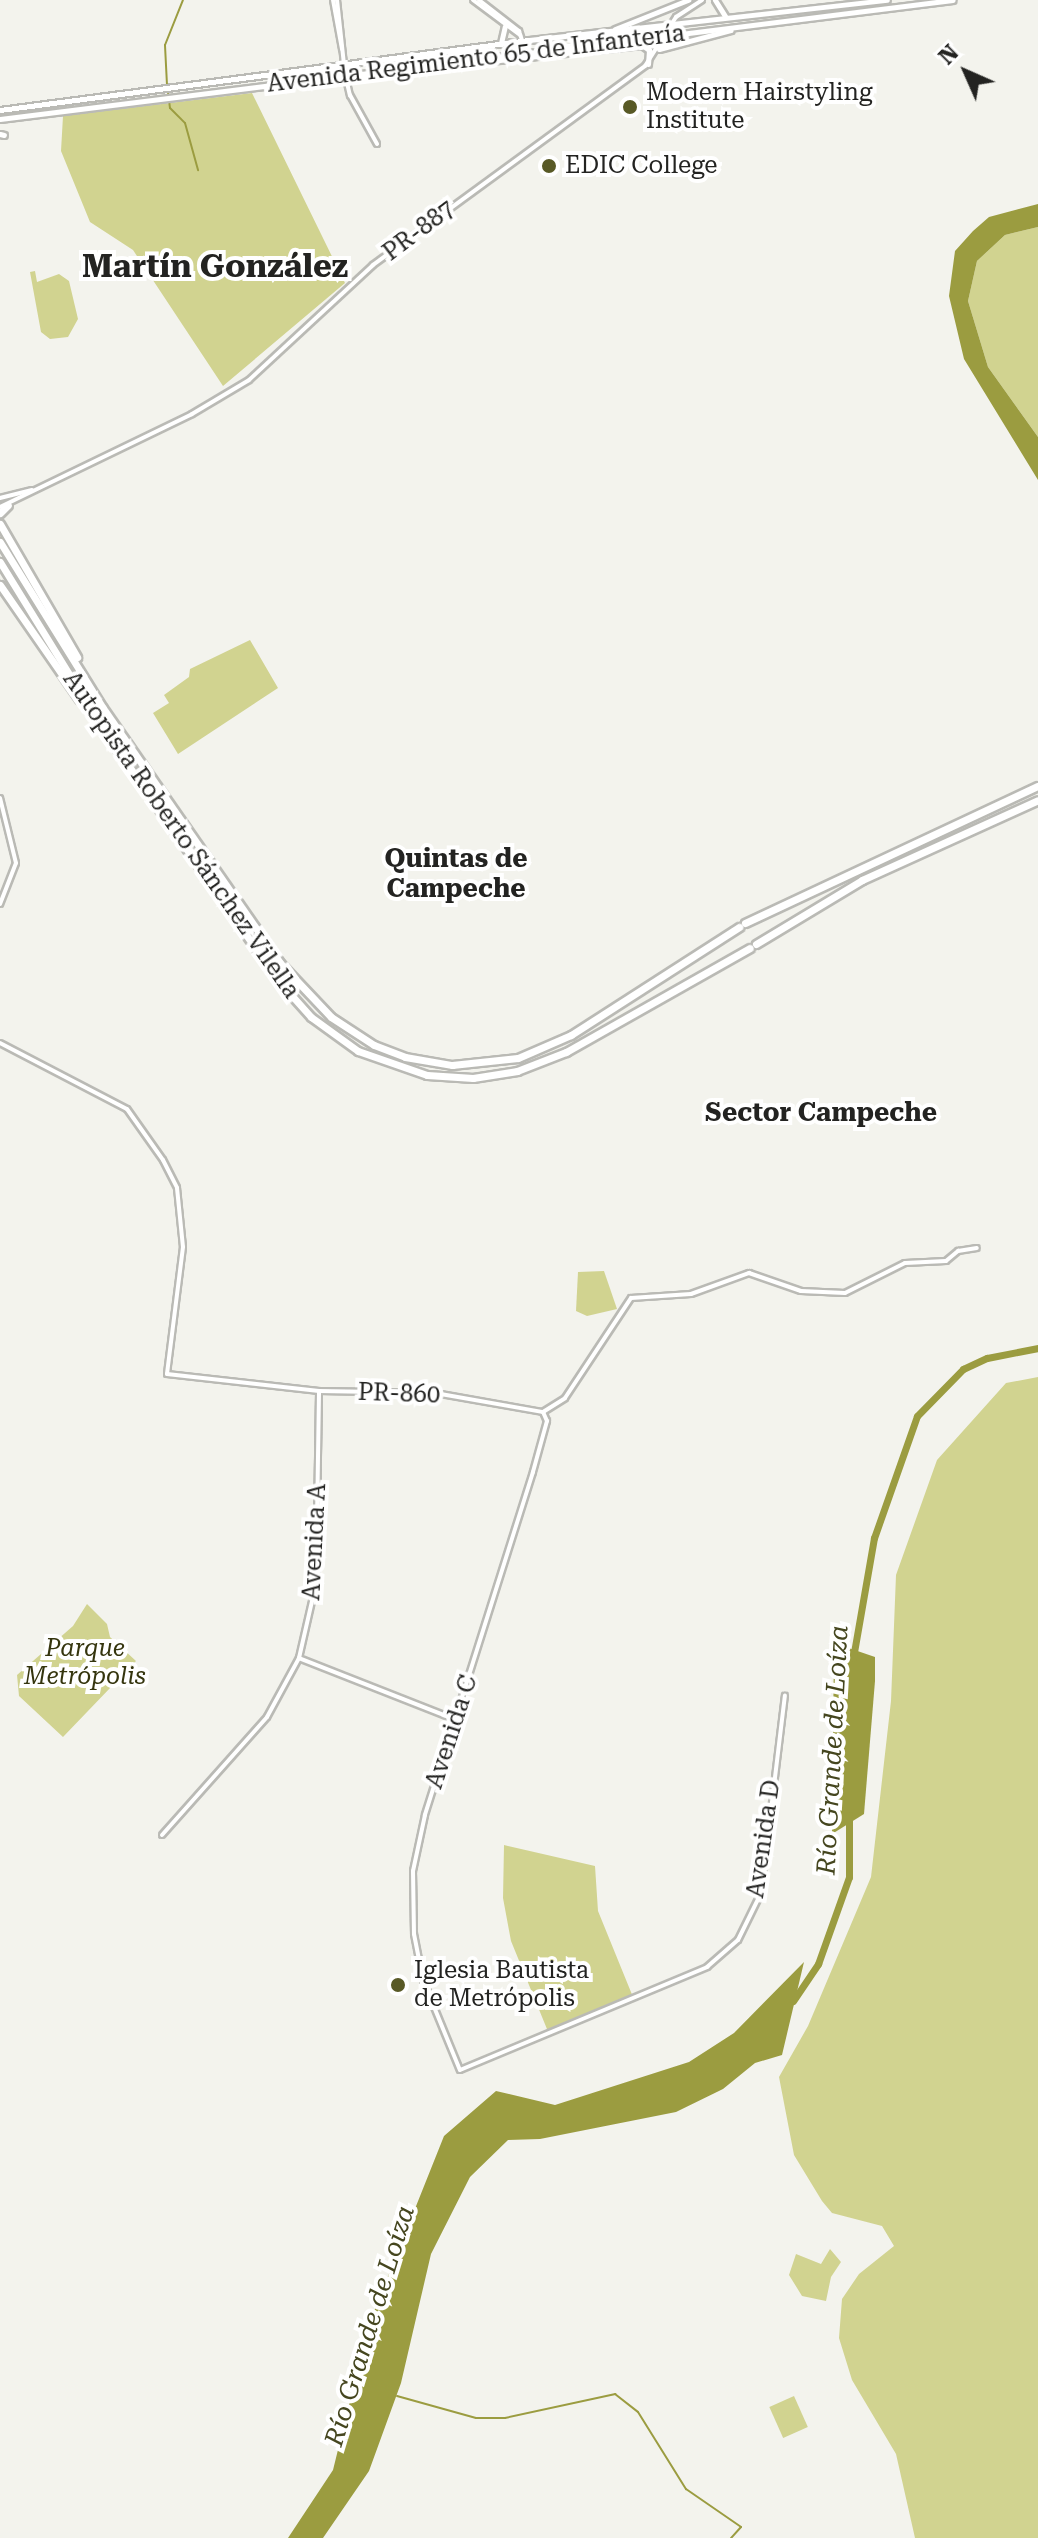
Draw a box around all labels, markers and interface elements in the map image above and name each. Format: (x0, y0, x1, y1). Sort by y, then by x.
street label: Avenida Regimiento 65 de Infantería (266, 19, 686, 99)
north arrow (926, 32, 1006, 112)
text: N (934, 40, 964, 70)
place label: Modern Hairstyling Institute (646, 79, 873, 135)
marker: Modern Hairstyling Institute (621, 98, 639, 116)
place label: EDIC College (565, 152, 717, 180)
marker: EDIC College (540, 157, 558, 175)
street label: PR-887 (377, 195, 461, 267)
district label: Martín González (82, 247, 348, 285)
street label: Autopista Roberto Sánchez Vilella (57, 666, 305, 1004)
district label: Quintas de Campeche (385, 843, 527, 904)
district label: Sector Campeche (705, 1097, 937, 1129)
street label: PR-860 (357, 1378, 441, 1410)
street label: Avenida A (298, 1483, 332, 1601)
water label: Río Grande de Loíza (811, 1624, 855, 1876)
park label: Parque Metrópolis (24, 1635, 146, 1691)
street label: Avenida C (420, 1672, 484, 1792)
street label: Avenida D (741, 1778, 787, 1900)
place label: Iglesia Bautista de Metrópolis (414, 1957, 589, 2013)
marker: Iglesia Bautista de Metrópolis (389, 1976, 407, 1994)
water label: Río Grande de Loíza (319, 2202, 421, 2450)

